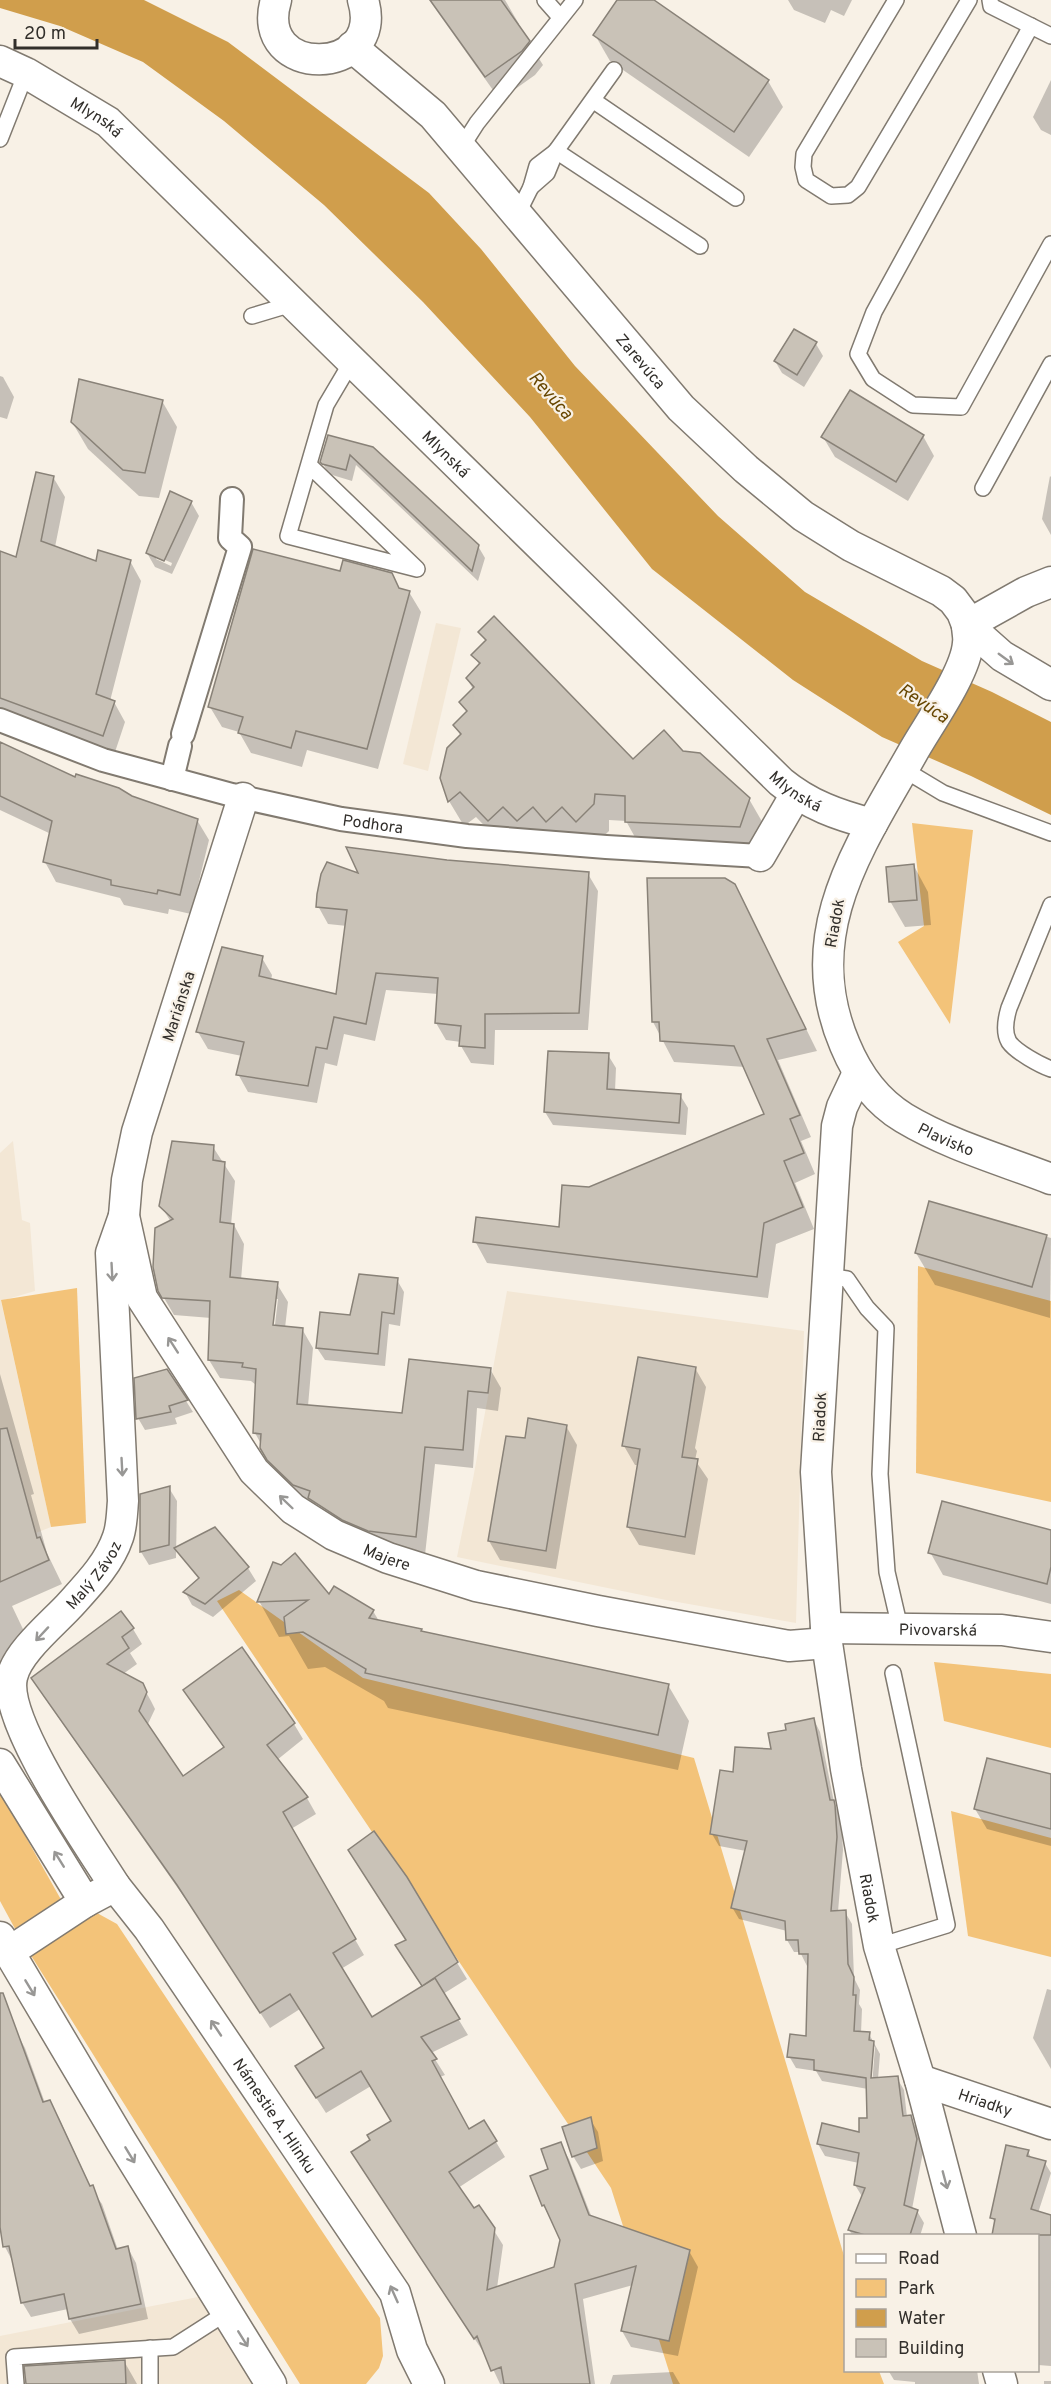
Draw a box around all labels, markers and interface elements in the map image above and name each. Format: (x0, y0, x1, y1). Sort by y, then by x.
scale bar (15, 12, 98, 50)
text: 20 m (24, 23, 66, 46)
street label: Mlynská (66, 94, 126, 143)
street label: Zarevúca (611, 330, 669, 394)
water label: Revúca (523, 367, 578, 425)
street label: Mlynská (417, 427, 473, 483)
one-way arrow (998, 652, 1014, 665)
water label: Revúca (893, 679, 954, 730)
street label: Mlynská (764, 768, 824, 817)
street label: Podhora (341, 811, 404, 839)
street label: Riadok (822, 897, 850, 950)
street label: Mariánska (159, 969, 201, 1044)
street label: Plavisko (914, 1119, 976, 1162)
one-way arrow (107, 1261, 118, 1281)
one-way arrow (166, 1337, 178, 1354)
street label: Riadok (810, 1392, 832, 1442)
one-way arrow (116, 1456, 127, 1476)
one-way arrow (279, 1495, 294, 1510)
street label: Malý Závoz (63, 1538, 127, 1614)
street label: Majere (360, 1541, 412, 1576)
street label: Pivovarská (899, 1621, 977, 1642)
one-way arrow (35, 1626, 49, 1641)
one-way arrow (52, 1851, 65, 1868)
street label: Riadok (854, 1872, 883, 1925)
one-way arrow (24, 1979, 36, 1996)
one-way arrow (210, 2020, 222, 2036)
street label: Námestie A. Hlinku (227, 2055, 319, 2178)
street label: Hriadky (955, 2086, 1014, 2122)
one-way arrow (124, 2146, 136, 2163)
one-way arrow (940, 2170, 952, 2189)
legend (844, 2234, 1039, 2372)
text: Road (898, 2248, 940, 2271)
text: Park (898, 2278, 935, 2301)
one-way arrow (388, 2286, 400, 2304)
text: Water (898, 2308, 945, 2331)
one-way arrow (237, 2330, 249, 2347)
text: Building (898, 2338, 964, 2361)

